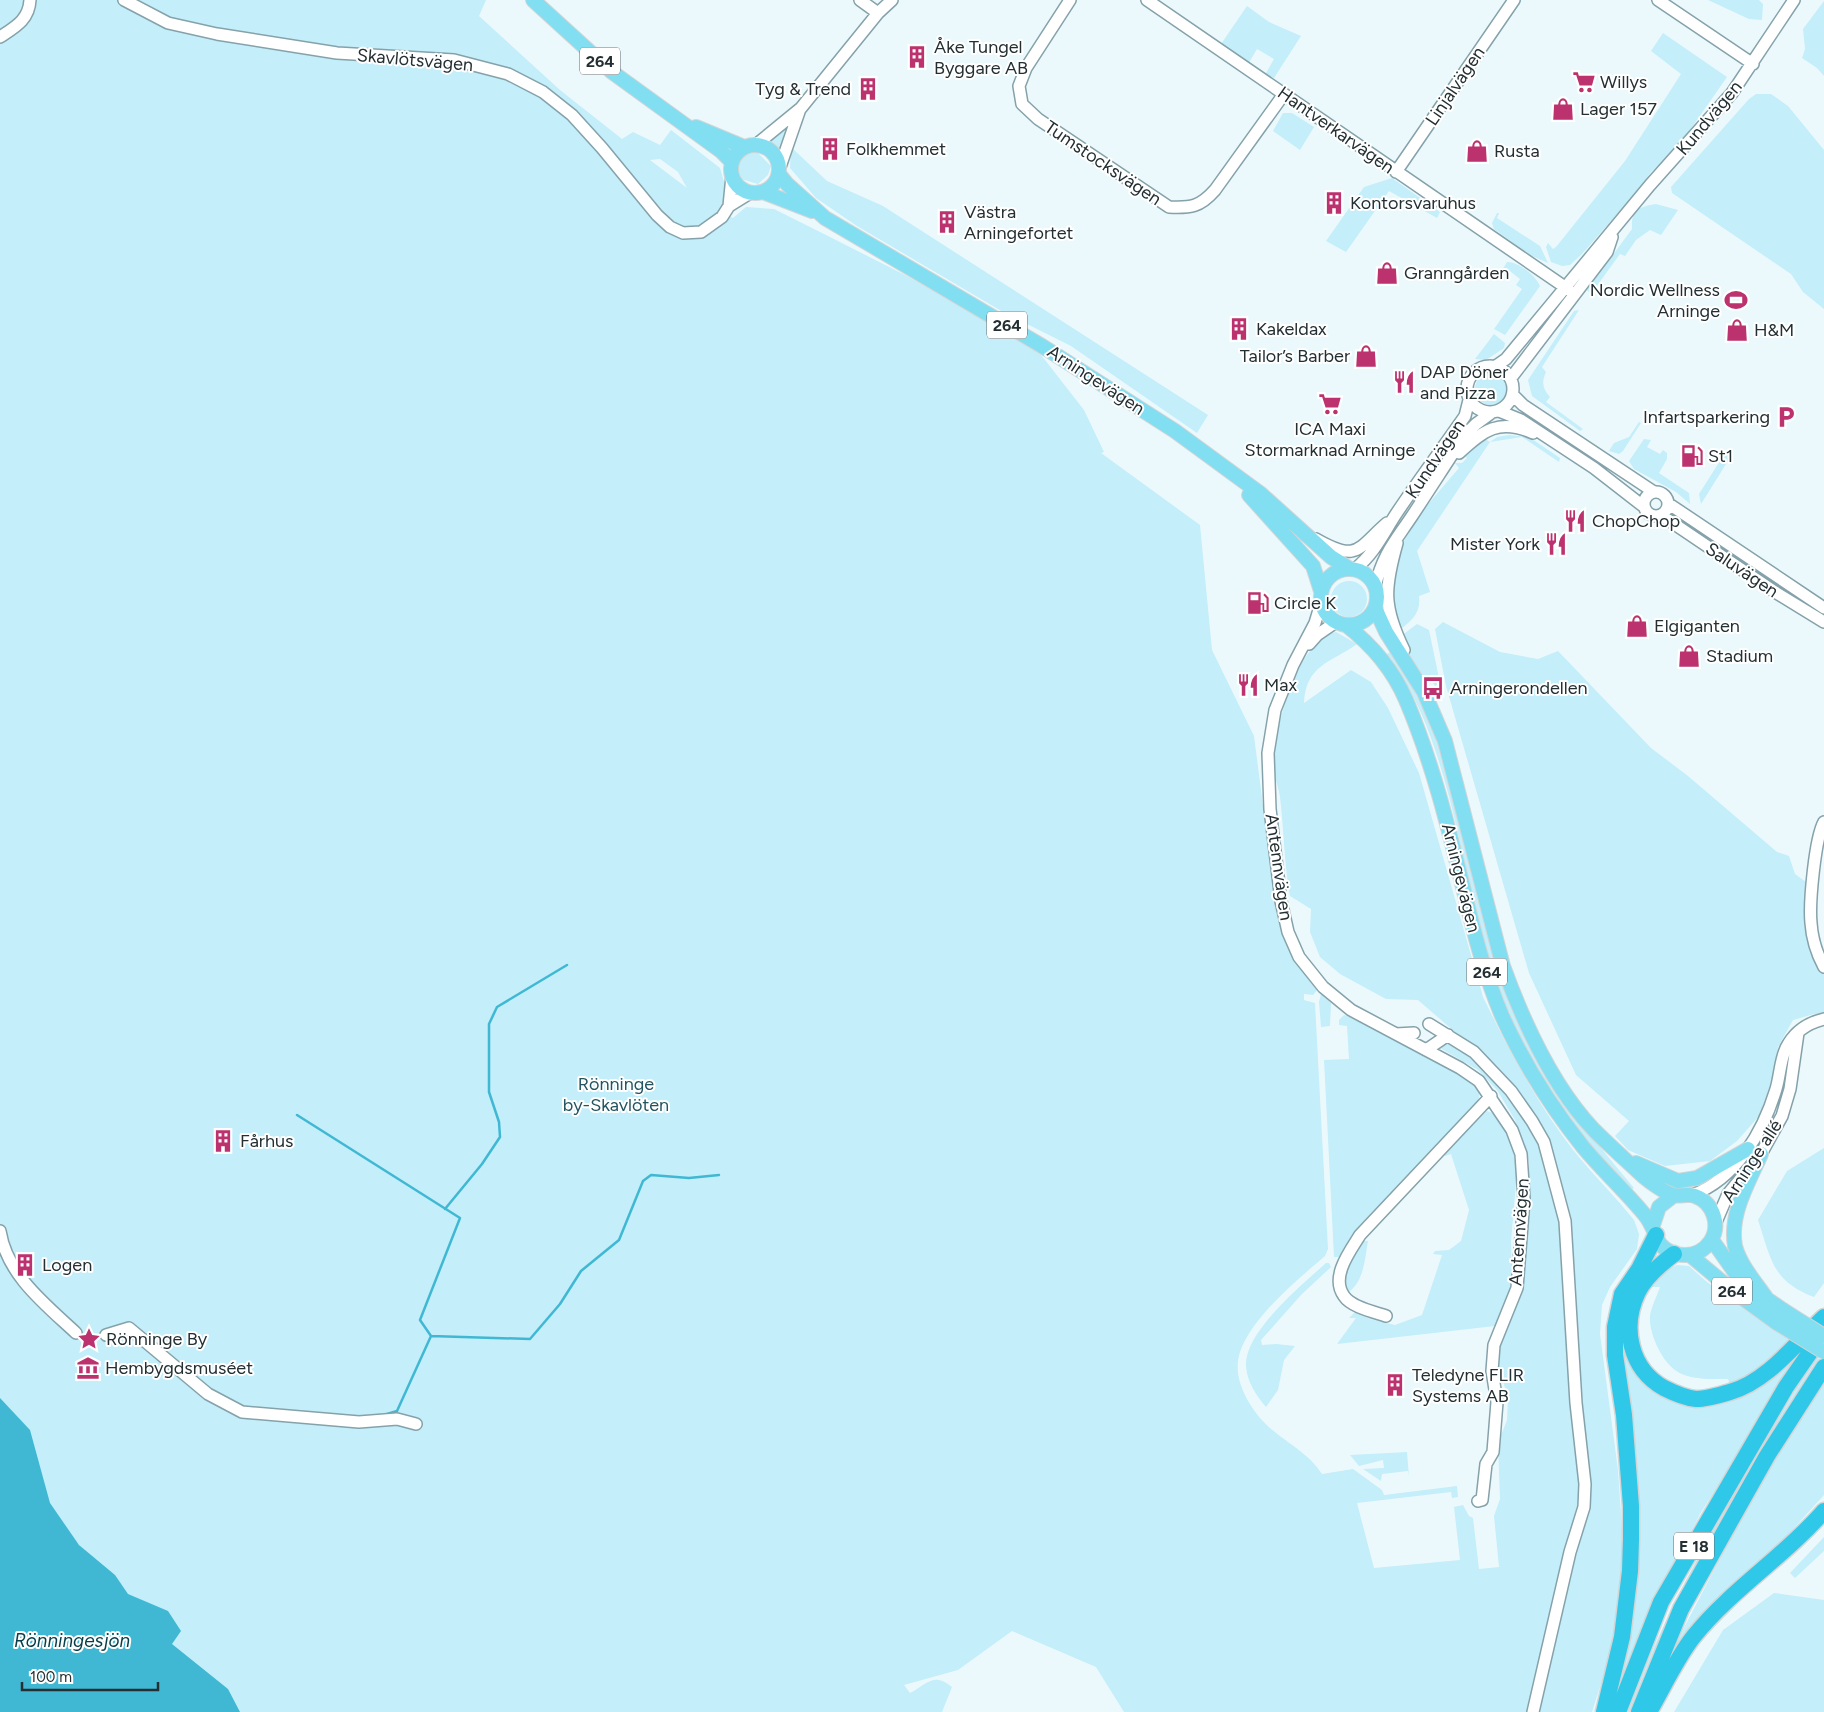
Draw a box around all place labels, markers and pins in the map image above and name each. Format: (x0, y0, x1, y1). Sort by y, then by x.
place label: Åke Tungel Byggare AB (934, 36, 1028, 79)
building icon: Åke Tungel Byggare AB (904, 44, 930, 70)
supermarket icon: Willys (1571, 69, 1597, 95)
place label: Willys (1600, 71, 1647, 93)
building icon: Tyg & Trend (855, 76, 881, 102)
place label: Tyg & Trend (755, 78, 851, 100)
shop icon: Lager 157 (1550, 96, 1576, 122)
place label: Lager 157 (1580, 98, 1657, 120)
building icon: Folkhemmet (817, 136, 843, 162)
place label: Folkhemmet (846, 138, 946, 160)
shop icon: Rusta (1464, 138, 1490, 164)
place label: Rusta (1494, 140, 1540, 162)
building icon: Kontorsvaruhus (1321, 190, 1347, 216)
place label: Kontorsvaruhus (1350, 192, 1476, 214)
place label: Västra Arningefortet (964, 201, 1074, 244)
building icon: Västra Arningefortet (934, 209, 960, 235)
shop icon: Granngården (1374, 260, 1400, 286)
place label: Granngården (1404, 262, 1509, 284)
place label: Nordic Wellness Arninge (1590, 279, 1720, 322)
sports icon: Nordic Wellness Arninge (1723, 287, 1749, 313)
building icon: Kakeldax (1226, 316, 1252, 342)
shop icon: H&M (1724, 317, 1750, 343)
place label: Kakeldax (1256, 318, 1327, 340)
place label: H&M (1754, 319, 1794, 341)
shop icon: Tailor’s Barber (1353, 343, 1379, 369)
place label: Tailor’s Barber (1240, 345, 1350, 367)
place label: DAP Döner and Pizza (1420, 361, 1508, 404)
restaurant icon: DAP Döner and Pizza (1391, 369, 1417, 395)
supermarket icon: ICA Maxi Stormarknad Arninge (1317, 391, 1343, 417)
parking icon: Infartsparkering (1773, 404, 1799, 430)
place label: Infartsparkering (1643, 406, 1770, 428)
place label: ICA Maxi Stormarknad Arninge (1245, 418, 1416, 461)
fuel station icon: St1 (1679, 443, 1705, 469)
place label: St1 (1708, 445, 1733, 467)
restaurant icon: ChopChop (1562, 508, 1588, 534)
place label: ChopChop (1592, 510, 1680, 532)
restaurant icon: Mister York (1543, 531, 1569, 557)
place label: Mister York (1450, 533, 1540, 555)
fuel station icon: Circle K (1245, 590, 1271, 616)
place label: Circle K (1274, 592, 1336, 614)
shop icon: Elgiganten (1624, 613, 1650, 639)
place label: Elgiganten (1654, 615, 1740, 637)
shop icon: Stadium (1676, 643, 1702, 669)
place label: Stadium (1706, 645, 1773, 667)
restaurant icon: Max (1235, 672, 1261, 698)
place label: Max (1264, 674, 1297, 696)
bus stop icon: Arningerondellen (1420, 675, 1446, 701)
place label: Arningerondellen (1450, 677, 1588, 699)
building icon: Fårhus (210, 1128, 236, 1154)
place label: Fårhus (240, 1130, 293, 1152)
building icon: Logen (12, 1252, 38, 1278)
place label: Logen (42, 1254, 92, 1276)
place icon: Rönninge By (76, 1326, 102, 1352)
place label: Rönninge By (106, 1328, 208, 1350)
museum icon: Hembygdsmuséet (75, 1355, 101, 1381)
place label: Hembygdsmuséet (105, 1357, 253, 1379)
place label: Teledyne FLIR Systems AB (1412, 1364, 1524, 1407)
building icon: Teledyne FLIR Systems AB (1382, 1372, 1408, 1398)

